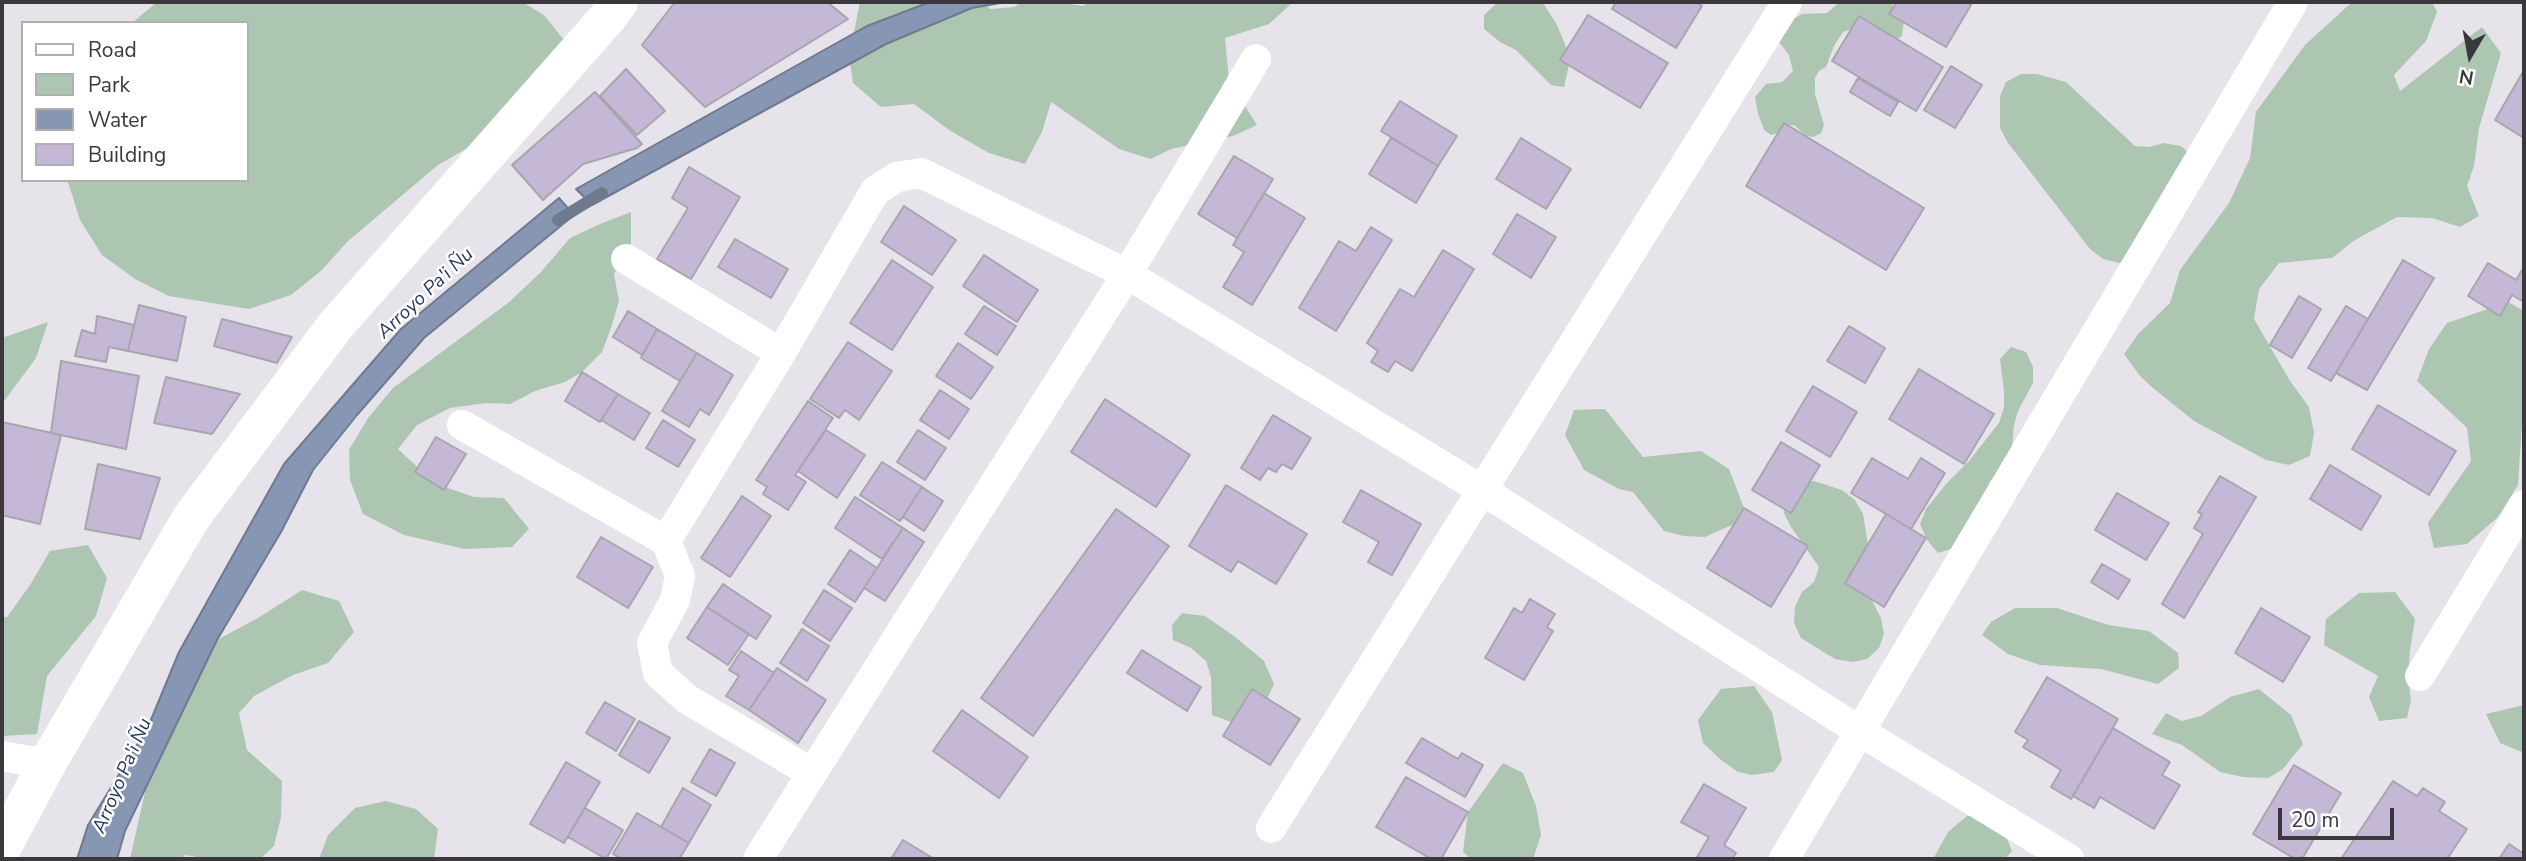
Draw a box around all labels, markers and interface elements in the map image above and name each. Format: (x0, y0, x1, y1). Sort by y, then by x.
legend (21, 21, 248, 182)
north arrow (2435, 21, 2505, 91)
text: Road (88, 36, 137, 64)
text: N (2457, 63, 2476, 91)
text: Park (88, 71, 130, 99)
text: Water (88, 106, 147, 134)
text: Building (88, 141, 166, 169)
water label: Arroyo Pa'i Ñu (373, 244, 479, 344)
water label: Arroyo Pa'i Ñu (89, 715, 157, 837)
scale bar (2281, 794, 2396, 838)
text: 20 m (2291, 806, 2340, 834)

